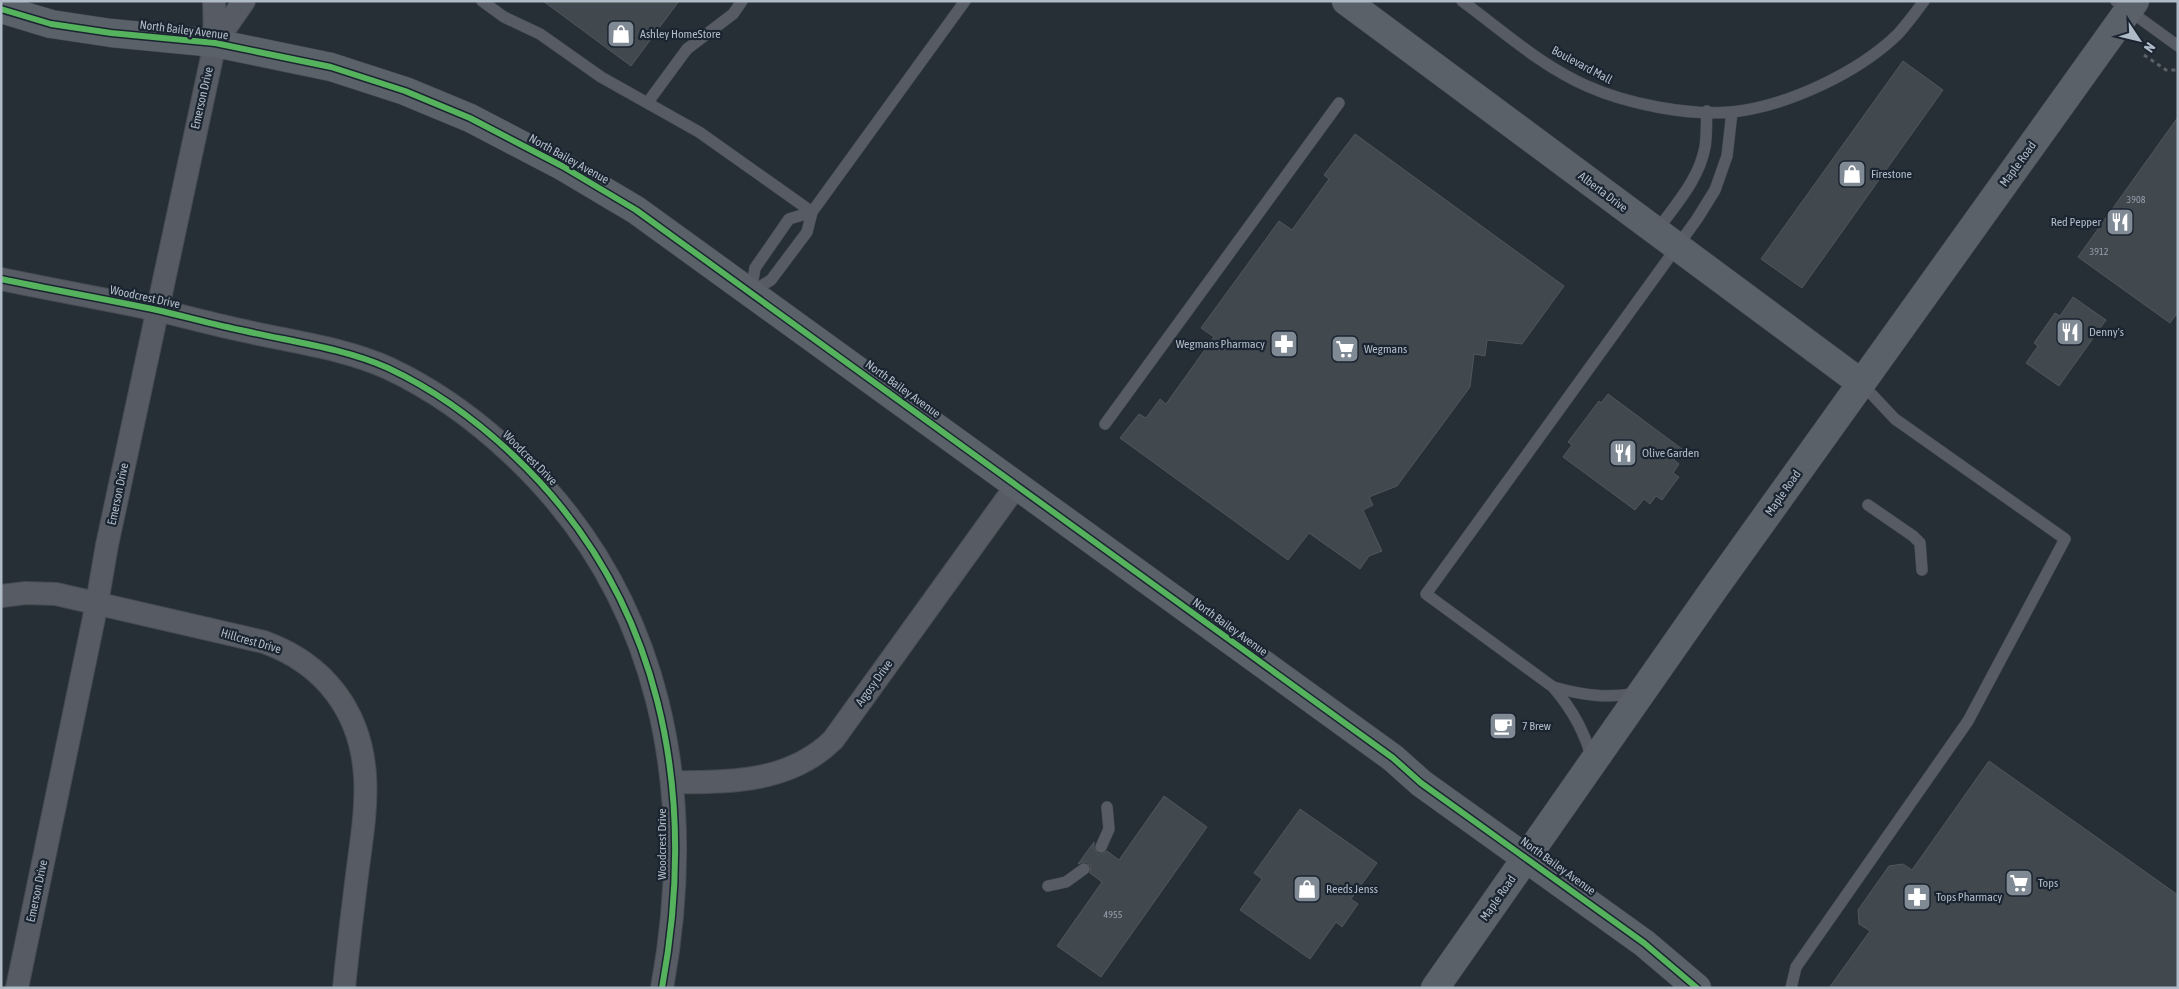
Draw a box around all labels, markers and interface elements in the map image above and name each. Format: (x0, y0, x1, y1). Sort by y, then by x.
north arrow (2114, 15, 2164, 65)
street label: North Bailey Avenue (139, 18, 229, 42)
shop icon: Ashley HomeStore (606, 19, 636, 49)
place label: Ashley HomeStore (640, 27, 721, 41)
text: N (2141, 39, 2159, 55)
street label: Boulevard Mall (1549, 43, 1615, 87)
street label: Emerson Drive (188, 66, 216, 130)
street label: North Bailey Avenue (527, 131, 611, 187)
street label: Maple Road (1997, 139, 2039, 189)
shop icon: Firestone (1837, 159, 1867, 189)
place label: Firestone (1871, 167, 1912, 181)
street label: Alberta Drive (1576, 169, 1630, 215)
house number: 3908 (2127, 194, 2146, 205)
restaurant icon: Red Pepper (2105, 207, 2135, 237)
place label: Red Pepper (2051, 215, 2101, 229)
house number: 3912 (2090, 246, 2109, 257)
street label: Woodcrest Drive (109, 283, 181, 311)
restaurant icon: Denny's (2055, 317, 2085, 347)
place label: Denny's (2089, 325, 2124, 339)
pharmacy icon: Wegmans Pharmacy (1269, 329, 1299, 359)
supermarket icon: Wegmans (1330, 334, 1360, 364)
place label: Wegmans Pharmacy (1176, 337, 1265, 351)
place label: Wegmans (1364, 342, 1407, 356)
street label: North Bailey Avenue (863, 357, 943, 421)
street label: Woodcrest Drive (500, 428, 560, 488)
restaurant icon: Olive Garden (1608, 438, 1638, 468)
place label: Olive Garden (1642, 446, 1699, 460)
street label: Emerson Drive (105, 462, 131, 526)
street label: Maple Road (1762, 468, 1804, 518)
street label: North Bailey Avenue (1190, 595, 1270, 659)
street label: Hillcrest Drive (219, 626, 283, 656)
street label: Argosy Drive (853, 657, 895, 709)
cafe icon: 7 Brew (1488, 711, 1518, 741)
place label: 7 Brew (1522, 719, 1551, 733)
street label: Woodcrest Drive (655, 808, 669, 880)
street label: North Bailey Avenue (1518, 834, 1598, 898)
street label: Emerson Drive (24, 859, 50, 923)
supermarket icon: Tops (2004, 868, 2034, 898)
street label: Maple Road (1477, 873, 1519, 923)
shop icon: Reeds Jenss (1292, 874, 1322, 904)
place label: Tops (2038, 876, 2058, 890)
place label: Reeds Jenss (1326, 882, 1378, 896)
pharmacy icon: Tops Pharmacy (1902, 882, 1932, 912)
place label: Tops Pharmacy (1936, 890, 2002, 904)
house number: 4955 (1104, 909, 1123, 920)

